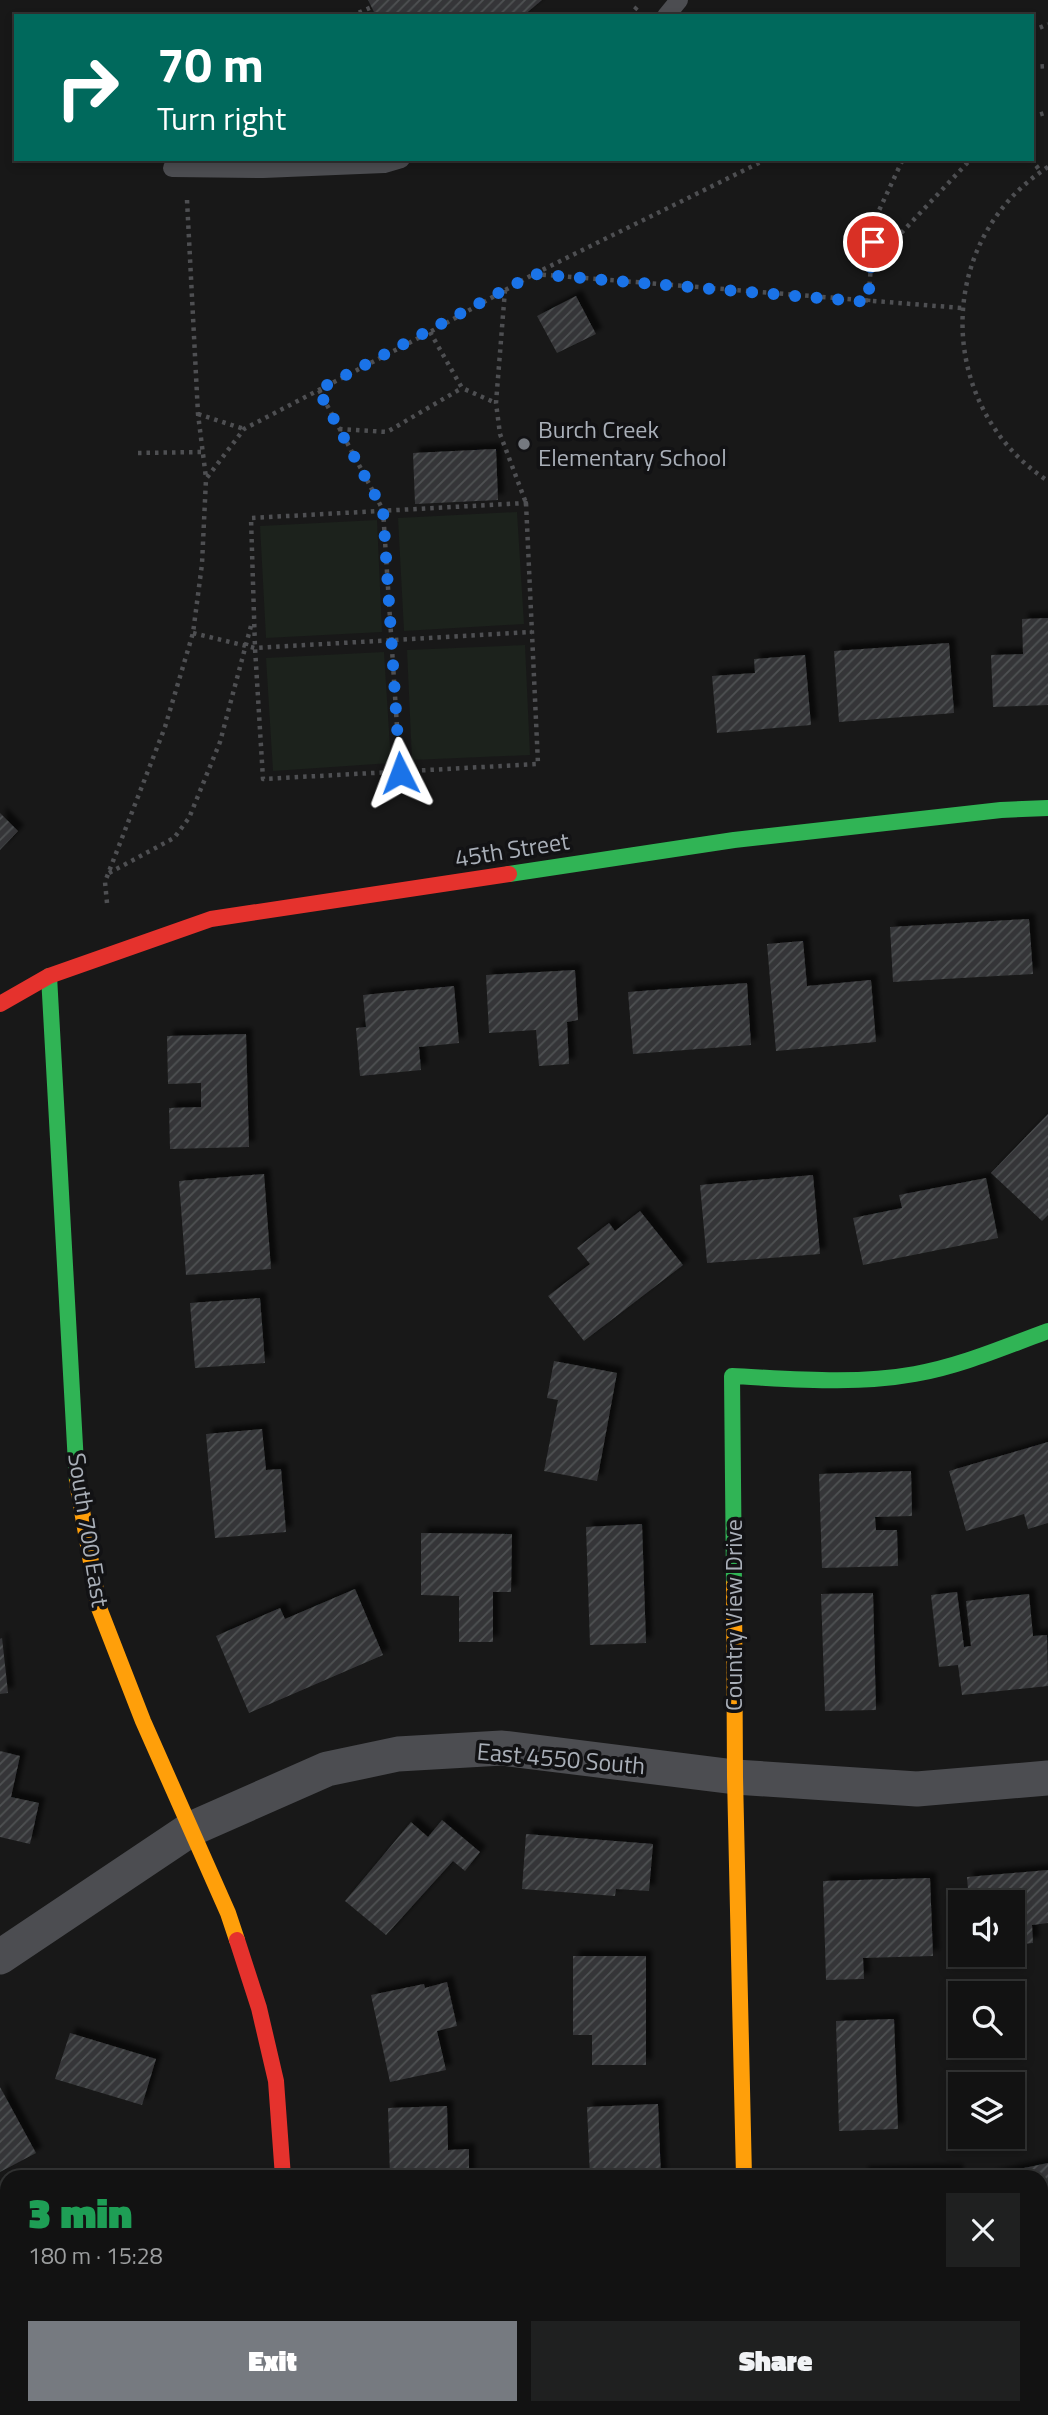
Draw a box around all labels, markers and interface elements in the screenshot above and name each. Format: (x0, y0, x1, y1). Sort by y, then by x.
text: 70 m (157, 26, 264, 101)
icon: right (42, 42, 133, 133)
text: Turn right (157, 94, 286, 142)
pin (843, 212, 903, 272)
icon: arrive (854, 223, 892, 261)
place label: Burch Creek Elementary School (538, 411, 727, 475)
marker: Burch Creek Elementary School (516, 436, 532, 452)
position arrow (363, 736, 437, 810)
street label: 45th Street (452, 822, 572, 876)
street label: South 700 East (59, 1450, 119, 1610)
street label: Country View Drive (715, 1519, 751, 1711)
street label: East 4550 South (475, 1733, 647, 1783)
map controls (948, 1890, 1025, 2149)
button: sound (948, 1890, 1025, 1967)
button: search (948, 1981, 1025, 2058)
button: layers (948, 2072, 1025, 2149)
text: 3 min (28, 2180, 132, 2244)
button: close (946, 2193, 1020, 2267)
text: 180 m · 15:28 (28, 2238, 163, 2273)
button: Exit (28, 2321, 517, 2401)
button: Share (531, 2321, 1020, 2401)

